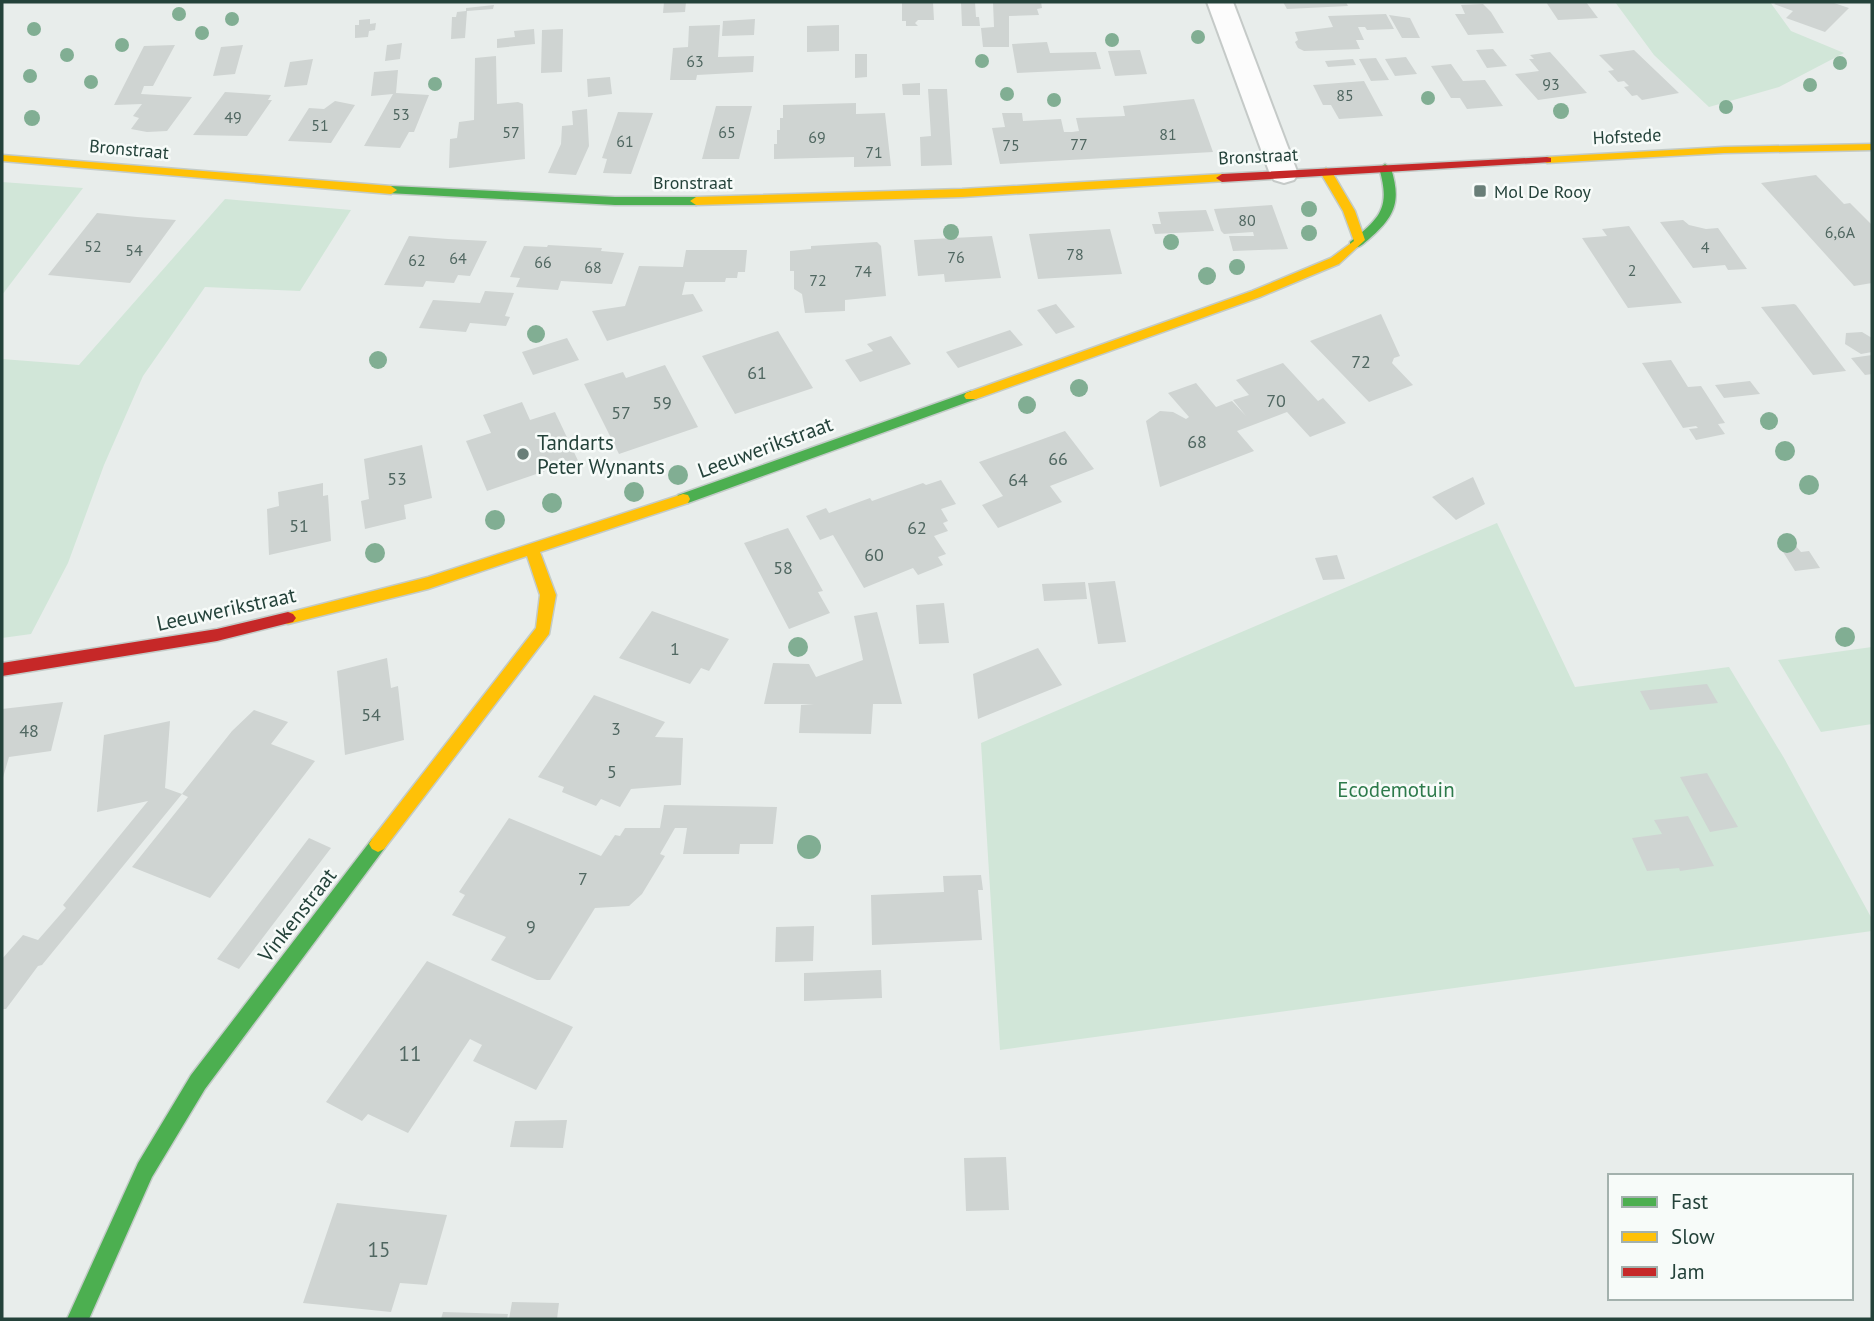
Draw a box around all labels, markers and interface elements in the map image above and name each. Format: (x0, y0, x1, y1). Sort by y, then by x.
house number: 63 (686, 51, 704, 71)
house number: 93 (1542, 74, 1560, 94)
house number: 85 (1336, 85, 1354, 105)
house number: 53 (392, 104, 410, 124)
house number: 49 (224, 107, 242, 127)
house number: 51 (311, 115, 329, 135)
house number: 57 (502, 122, 520, 142)
house number: 65 (718, 122, 736, 142)
street label: Hofstede (1592, 123, 1662, 149)
house number: 81 (1159, 124, 1177, 144)
house number: 69 (808, 127, 826, 147)
house number: 61 (616, 131, 634, 151)
street label: Bronstraat (88, 134, 170, 164)
house number: 77 (1070, 134, 1088, 154)
house number: 75 (1002, 135, 1020, 155)
house number: 71 (865, 142, 883, 162)
street label: Bronstraat (1218, 142, 1298, 170)
street label: Bronstraat (653, 171, 733, 194)
place label: Mol De Rooy (1494, 180, 1592, 203)
marker: Mol De Rooy (1472, 183, 1488, 199)
house number: 80 (1238, 210, 1256, 230)
house number: 6,6A (1825, 222, 1856, 242)
house number: 52 (84, 236, 102, 256)
house number: 4 (1701, 237, 1710, 257)
house number: 54 (125, 240, 143, 260)
house number: 78 (1066, 244, 1084, 264)
house number: 76 (947, 247, 965, 267)
house number: 64 (449, 248, 467, 268)
house number: 62 (408, 250, 426, 270)
house number: 66 (534, 252, 552, 272)
house number: 68 (584, 257, 602, 277)
house number: 2 (1628, 260, 1636, 280)
house number: 74 (854, 261, 872, 281)
house number: 72 (809, 270, 827, 290)
house number: 72 (1351, 350, 1371, 373)
house number: 61 (747, 361, 767, 384)
house number: 70 (1266, 389, 1286, 412)
house number: 59 (652, 391, 672, 414)
house number: 57 (611, 401, 631, 424)
street label: Leeuwerikstraat (694, 410, 836, 484)
place label: Tandarts Peter Wynants (537, 429, 665, 480)
house number: 68 (1187, 430, 1207, 453)
marker: Tandarts Peter Wynants (515, 446, 531, 462)
house number: 66 (1048, 447, 1068, 470)
house number: 53 (387, 467, 407, 490)
house number: 64 (1008, 468, 1028, 491)
house number: 51 (289, 514, 309, 537)
house number: 62 (907, 516, 927, 539)
house number: 60 (864, 543, 884, 566)
house number: 58 (773, 556, 793, 579)
street label: Leeuwerikstraat (154, 581, 298, 637)
house number: 1 (670, 637, 680, 660)
house number: 54 (361, 703, 381, 726)
house number: 3 (611, 717, 621, 740)
house number: 48 (19, 719, 39, 742)
house number: 5 (607, 760, 617, 783)
park label: Ecodemotuin (1337, 776, 1455, 803)
street label: Vinkenstraat (251, 863, 342, 968)
house number: 7 (578, 867, 588, 890)
house number: 9 (526, 915, 536, 938)
house number: 11 (399, 1040, 421, 1067)
legend (1608, 1174, 1853, 1300)
text: Fast (1671, 1188, 1708, 1215)
text: Slow (1671, 1223, 1715, 1250)
house number: 15 (368, 1236, 390, 1263)
text: Jam (1670, 1258, 1705, 1285)

